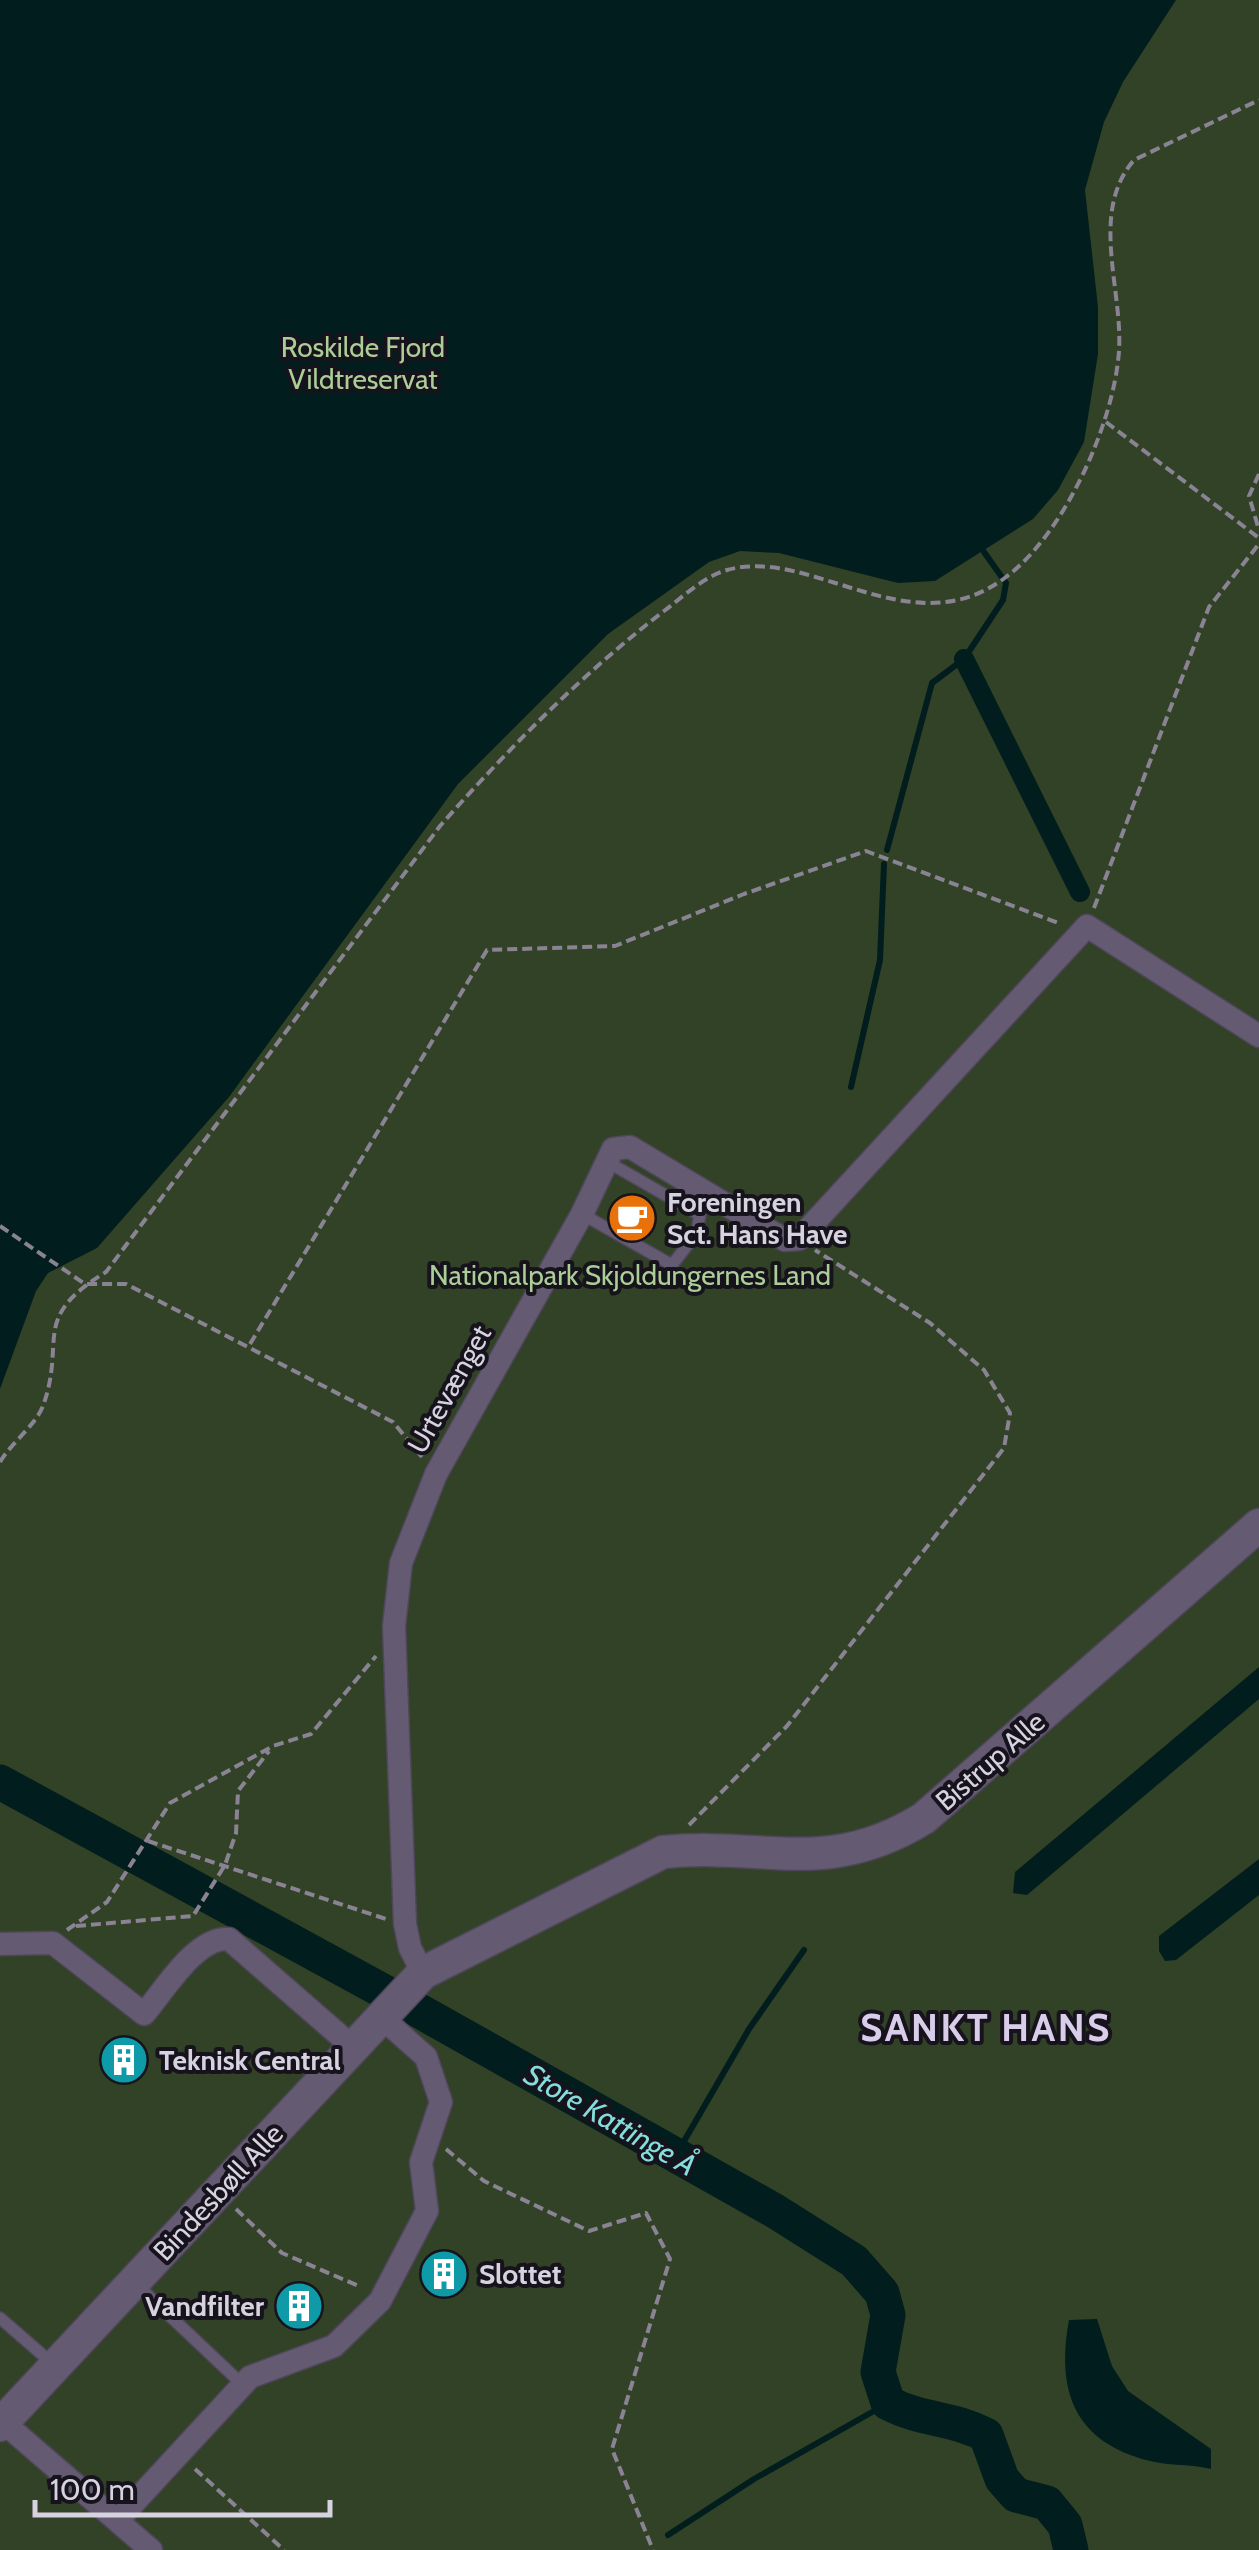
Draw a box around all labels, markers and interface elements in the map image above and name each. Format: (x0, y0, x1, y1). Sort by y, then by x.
park label: Roskilde Fjord Vildtreservat (281, 330, 445, 396)
place label: Foreningen Sct. Hans Have (667, 1185, 848, 1251)
cafe icon: Foreningen Sct. Hans Have (606, 1192, 658, 1244)
park label: Nationalpark Skjoldungernes Land (429, 1258, 831, 1292)
street label: Urtevænget (400, 1319, 498, 1459)
street label: Bistrup Alle (929, 1704, 1051, 1818)
district label: SANKT HANS (860, 2004, 1112, 2051)
building icon: Teknisk Central (98, 2034, 150, 2086)
place label: Teknisk Central (159, 2043, 341, 2077)
water label: Store Kattinge Å (518, 2055, 703, 2184)
street label: Bindesbøll Alle (146, 2117, 290, 2267)
building icon: Slottet (418, 2248, 470, 2300)
place label: Slottet (479, 2257, 561, 2291)
building icon: Vandfilter (273, 2280, 325, 2332)
place label: Vandfilter (145, 2289, 265, 2323)
scale bar (35, 2455, 330, 2517)
text: 100 m (50, 2471, 135, 2508)

